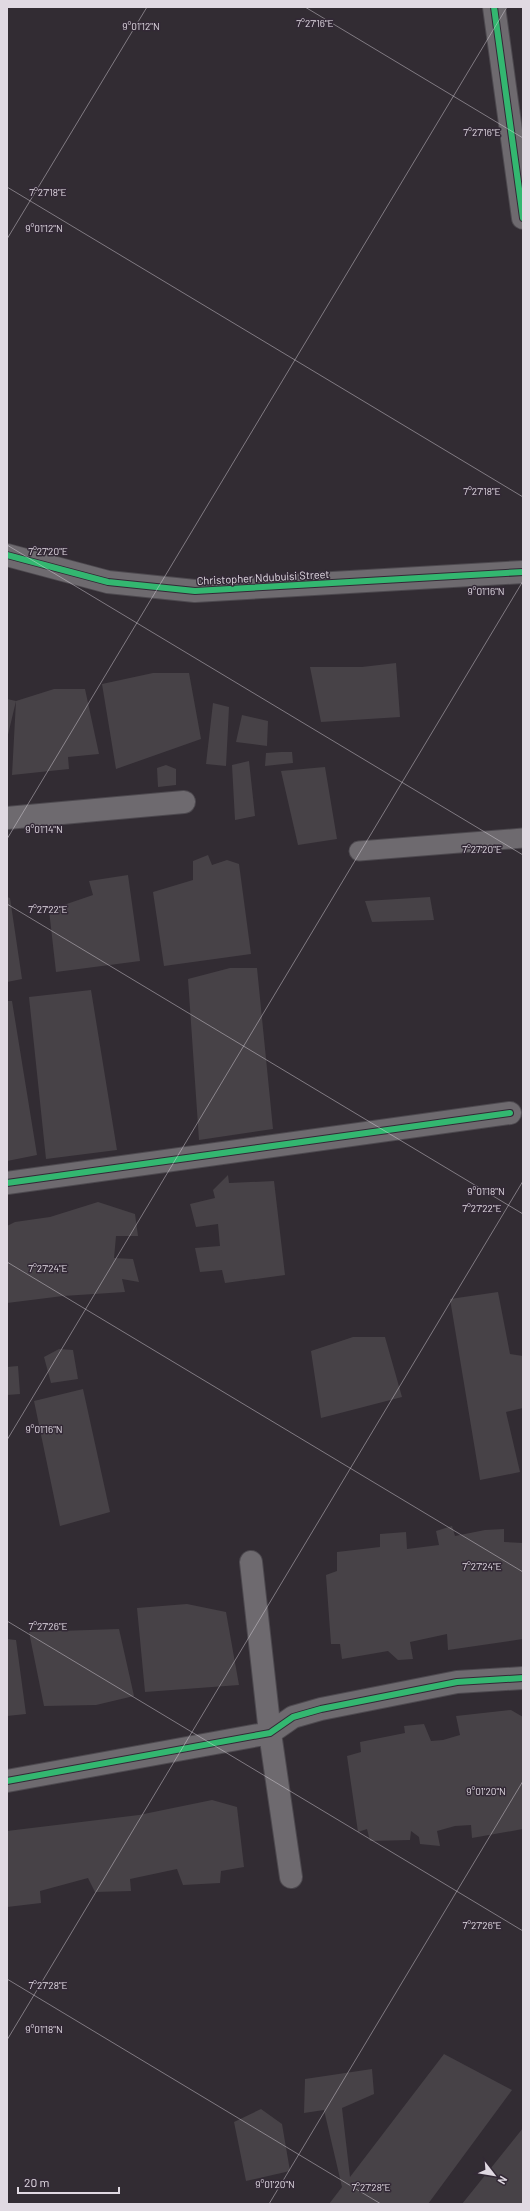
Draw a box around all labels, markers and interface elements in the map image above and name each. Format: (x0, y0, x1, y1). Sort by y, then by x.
text: 7°27'16"E (296, 17, 334, 29)
text: 9°01'12"N (122, 20, 160, 32)
text: 7°27'16"E (463, 126, 501, 138)
text: 7°27'18"E (29, 186, 67, 198)
text: 9°01'12"N (25, 222, 63, 234)
text: 7°27'18"E (463, 485, 501, 497)
text: 7°27'20"E (28, 545, 68, 557)
street label: Christopher Ndubuisi Street (196, 567, 330, 587)
text: 9°01'16"N (467, 585, 505, 597)
text: 9°01'14"N (25, 823, 63, 835)
text: 7°27'20"E (462, 843, 502, 855)
text: 7°27'22"E (28, 903, 68, 915)
text: 9°01'18"N (467, 1185, 505, 1197)
text: 7°27'22"E (462, 1202, 502, 1214)
text: 7°27'24"E (28, 1262, 68, 1274)
text: 9°01'16"N (25, 1423, 63, 1435)
text: 7°27'24"E (462, 1560, 502, 1572)
text: 7°27'26"E (28, 1620, 68, 1632)
text: 9°01'20"N (466, 1785, 506, 1797)
text: 7°27'26"E (462, 1919, 502, 1931)
text: 7°27'28"E (28, 1979, 68, 1991)
text: 9°01'18"N (25, 2023, 63, 2035)
north arrow (474, 2155, 514, 2195)
scale bar (18, 2169, 119, 2195)
text: N (496, 2174, 510, 2187)
text: 20 m (24, 2175, 50, 2189)
text: 9°01'20"N (255, 2178, 295, 2190)
text: 7°27'28"E (351, 2181, 391, 2193)

